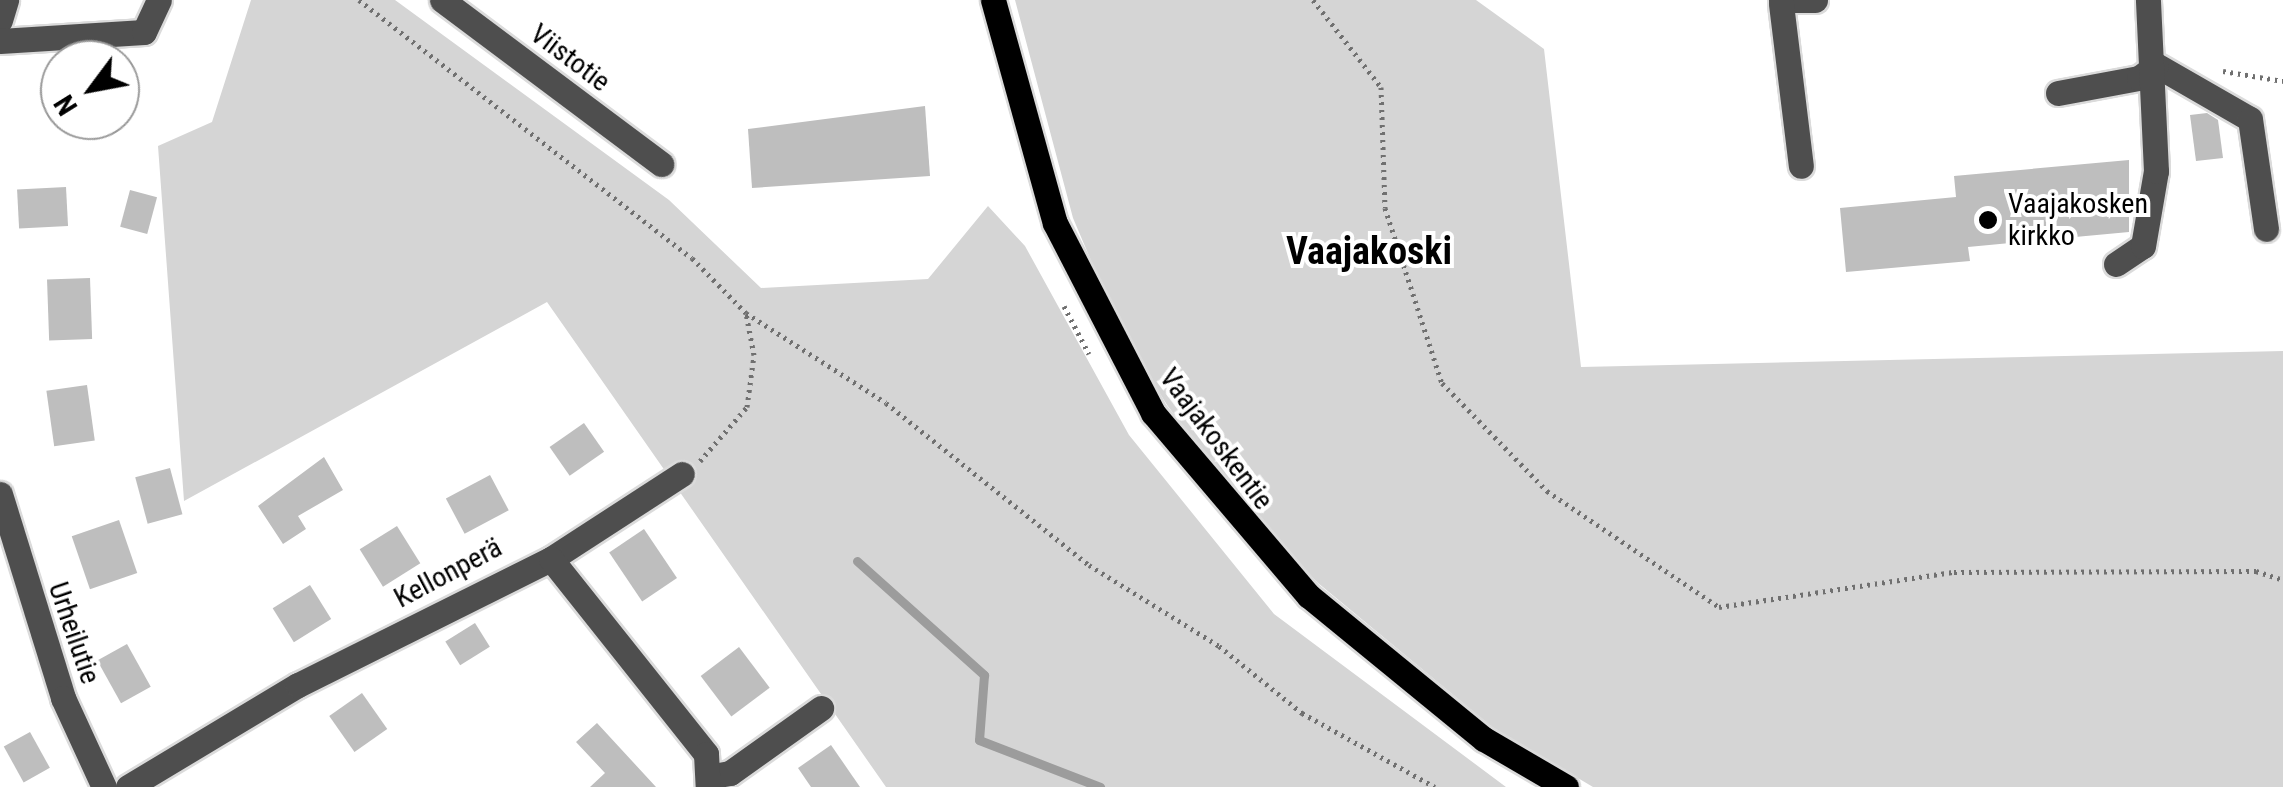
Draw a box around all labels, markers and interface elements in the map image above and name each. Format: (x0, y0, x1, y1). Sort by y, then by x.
street label: Viistotie (523, 17, 617, 99)
north arrow (40, 40, 140, 140)
text: N (47, 89, 84, 121)
place label: Vaajakosken kirkko (2008, 187, 2148, 253)
marker: Vaajakosken kirkko (1977, 209, 1999, 231)
district label: Vaajakoski (1286, 229, 1452, 275)
street label: Vaajakoskentie (1152, 362, 1280, 516)
street label: Kellonperä (389, 531, 507, 615)
street label: Urheilutie (41, 578, 107, 688)

